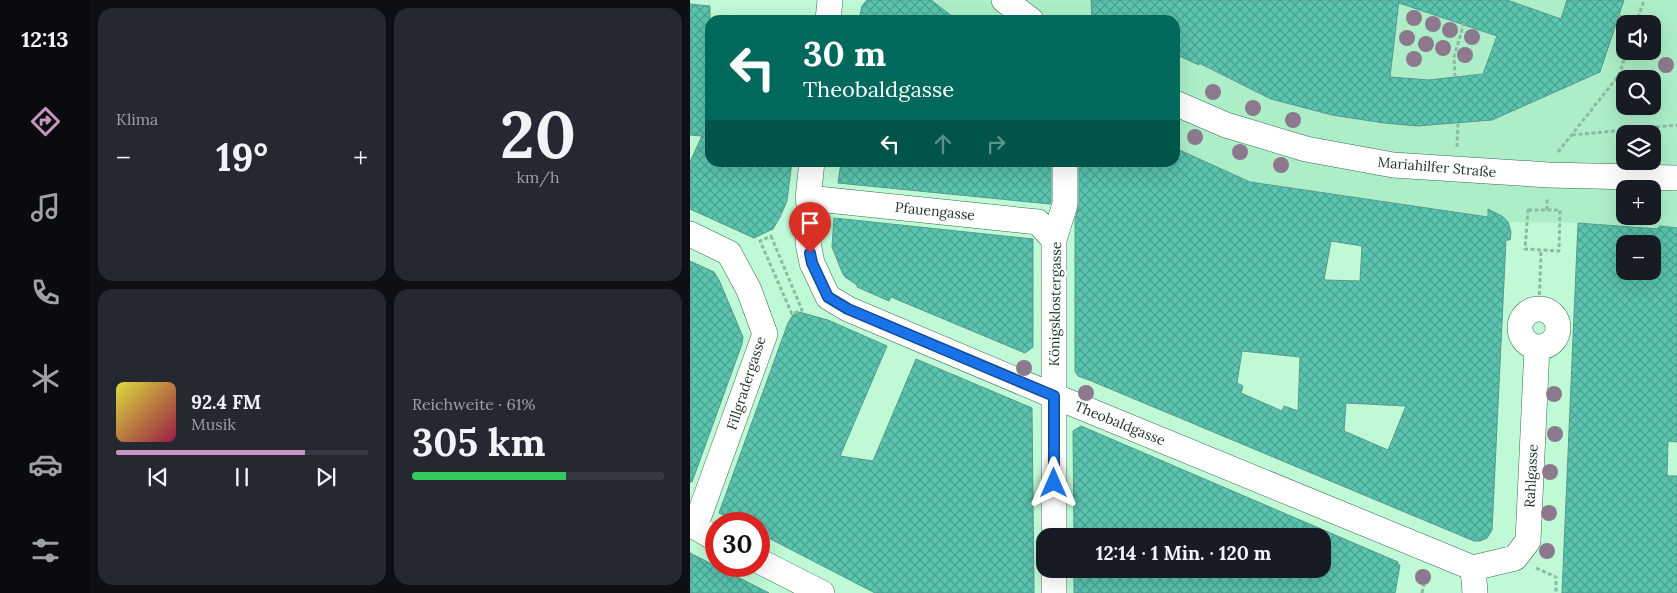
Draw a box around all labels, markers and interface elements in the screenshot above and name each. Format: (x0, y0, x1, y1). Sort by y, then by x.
map controls (1616, 15, 1661, 280)
button: sound (1616, 15, 1661, 60)
text: 12:13 (21, 25, 69, 53)
text: 30 m (803, 31, 886, 76)
icon: left (720, 35, 785, 100)
button: search (1616, 70, 1661, 115)
text: Theobaldgasse (803, 75, 954, 103)
text: 20 (500, 93, 576, 176)
icon: directions (28, 104, 63, 139)
text: Klima (116, 109, 158, 129)
button: layers (1616, 125, 1661, 170)
icon: left (876, 130, 904, 158)
icon: ahead (929, 130, 957, 158)
icon: right (982, 130, 1010, 158)
text: 19° (216, 133, 268, 181)
text: − (116, 140, 131, 176)
text: + (353, 140, 368, 176)
street label: Mariahilfer Straße (1377, 153, 1497, 181)
text: km/h (516, 167, 560, 187)
button: + (1616, 180, 1661, 225)
icon: music (28, 190, 63, 225)
street label: Pfauengasse (894, 198, 976, 224)
pin (789, 202, 831, 253)
icon: arrive (796, 209, 824, 237)
button: − (1616, 235, 1661, 280)
street label: Königsklostergasse (1045, 241, 1065, 367)
icon: phone (28, 275, 63, 310)
street label: Fillgradergasse (722, 333, 770, 432)
icon: climate (28, 361, 63, 396)
text: 92.4 FM (191, 390, 261, 414)
text: Reichweite · 61% (412, 394, 535, 414)
street label: Theobaldgasse (1072, 397, 1168, 450)
text: Musik (191, 414, 236, 434)
text: 305 km (412, 418, 546, 466)
street label: Rahlgasse (1520, 443, 1542, 508)
icon: car (28, 447, 63, 482)
position arrow (1027, 456, 1079, 508)
icon: previous (144, 463, 172, 491)
icon: pause (228, 463, 256, 491)
icon: next (312, 463, 340, 491)
speed limit sign: 30 (705, 512, 770, 577)
icon: filters (28, 533, 63, 568)
text: 12:14 · 1 Min. · 120 m (1096, 541, 1271, 565)

